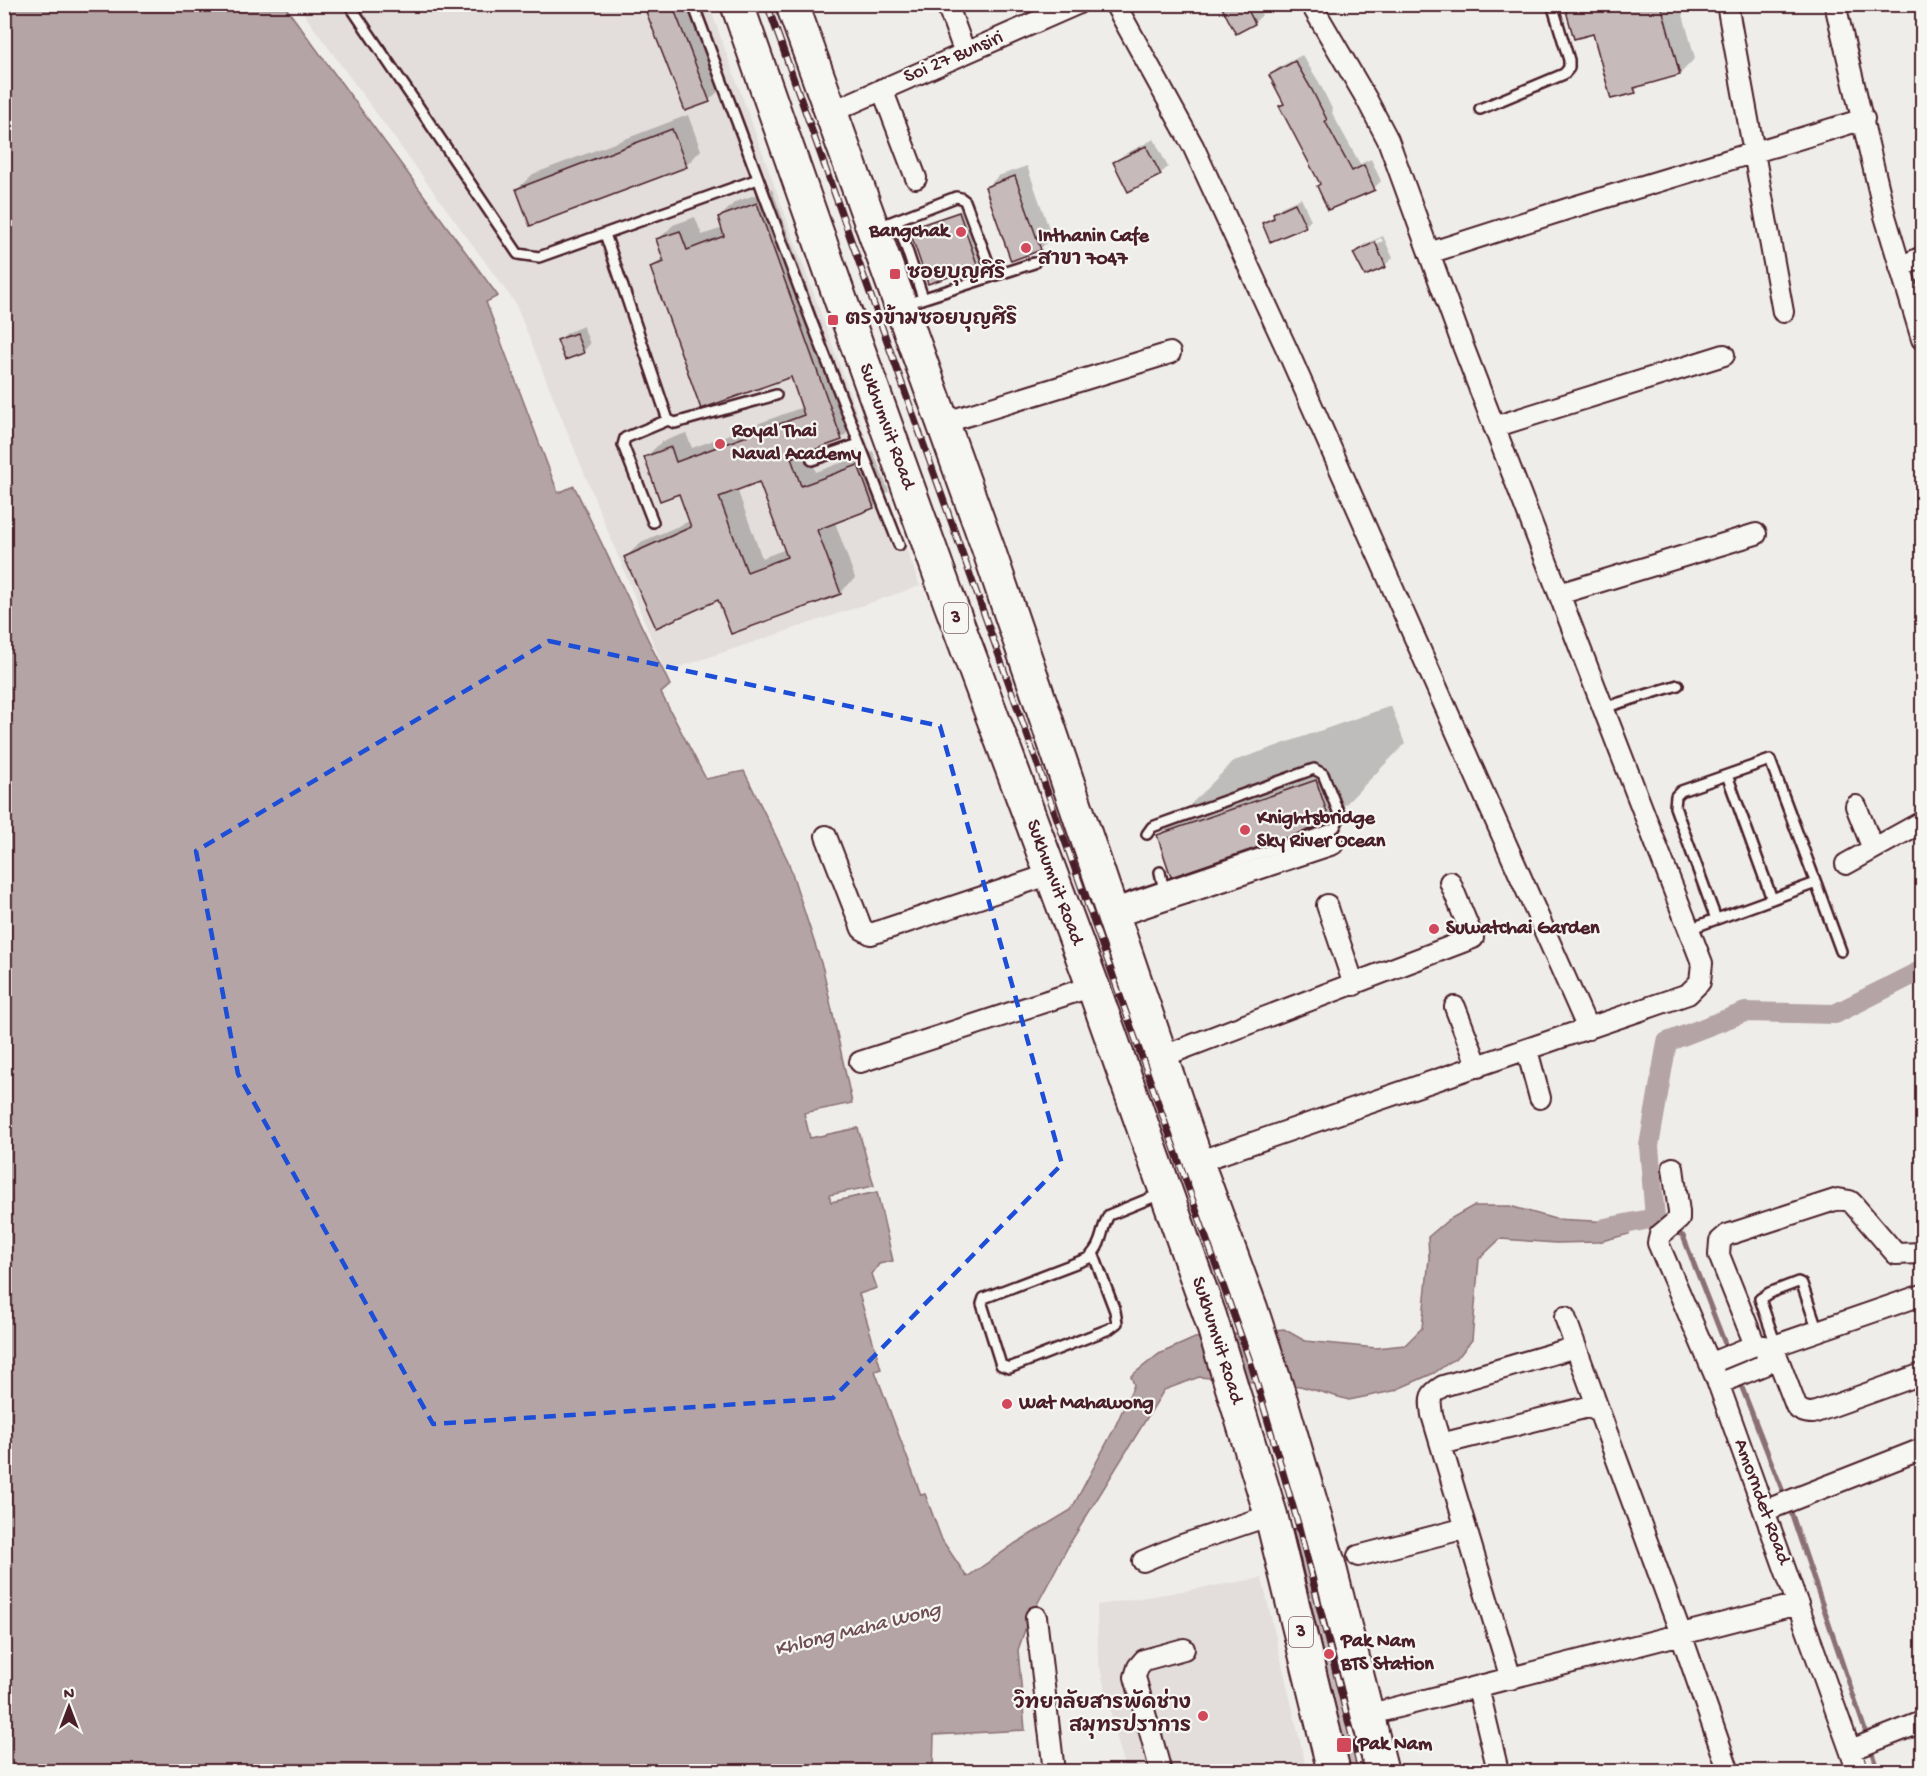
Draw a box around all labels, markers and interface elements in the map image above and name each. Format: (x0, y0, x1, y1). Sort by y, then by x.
street label: Soi 27 Bunsiri (901, 27, 1007, 89)
place label: Bangchak (868, 221, 951, 244)
marker: Bangchak (954, 225, 968, 239)
place label: Inthanin Cafe สาขา 7047 (1038, 226, 1149, 272)
marker: Inthanin Cafe สาขา 7047 (1019, 241, 1033, 255)
place label: ซอยบุญศิริ (907, 259, 1006, 286)
marker: ซอยบุญศิริ (888, 267, 902, 281)
place label: ตรงข้ามซอยบุญศิริ (845, 304, 1017, 332)
marker: ตรงข้ามซอยบุญศิริ (826, 313, 840, 327)
street label: Sukhumvit Road (853, 361, 920, 494)
place label: Royal Thai Naval Academy (731, 421, 861, 467)
marker: Royal Thai Naval Academy (713, 437, 727, 451)
road number: 3 (944, 603, 968, 633)
place label: Knightsbridge Sky River Ocean (1256, 808, 1386, 854)
street label: Sukhumvit Road (1021, 817, 1089, 950)
marker: Knightsbridge Sky River Ocean (1238, 823, 1252, 837)
place label: Suwatchai Garden (1446, 918, 1600, 941)
marker: Suwatchai Garden (1427, 922, 1441, 936)
street label: Sukhumvit Road (1186, 1274, 1248, 1409)
place label: Wat Mahawong (1018, 1393, 1154, 1416)
marker: Wat Mahawong (1000, 1397, 1014, 1411)
street label: Amorndet Road (1728, 1436, 1795, 1570)
water label: Khlong Maha Wong (772, 1598, 946, 1664)
road number: 3 (1289, 1617, 1313, 1647)
place label: Pak Nam BTS Station (1340, 1631, 1434, 1677)
marker: Pak Nam BTS Station (1322, 1647, 1336, 1661)
north arrow (39, 1677, 99, 1737)
text: N (64, 1686, 75, 1705)
place label: วิทยาลัยสารพัดช่าง สมุทรปราการ (1014, 1688, 1191, 1739)
marker: วิทยาลัยสารพัดช่าง สมุทรปราการ (1196, 1709, 1210, 1723)
place label: Pak Nam (1357, 1734, 1433, 1757)
marker: Pak Nam (1335, 1736, 1353, 1754)

